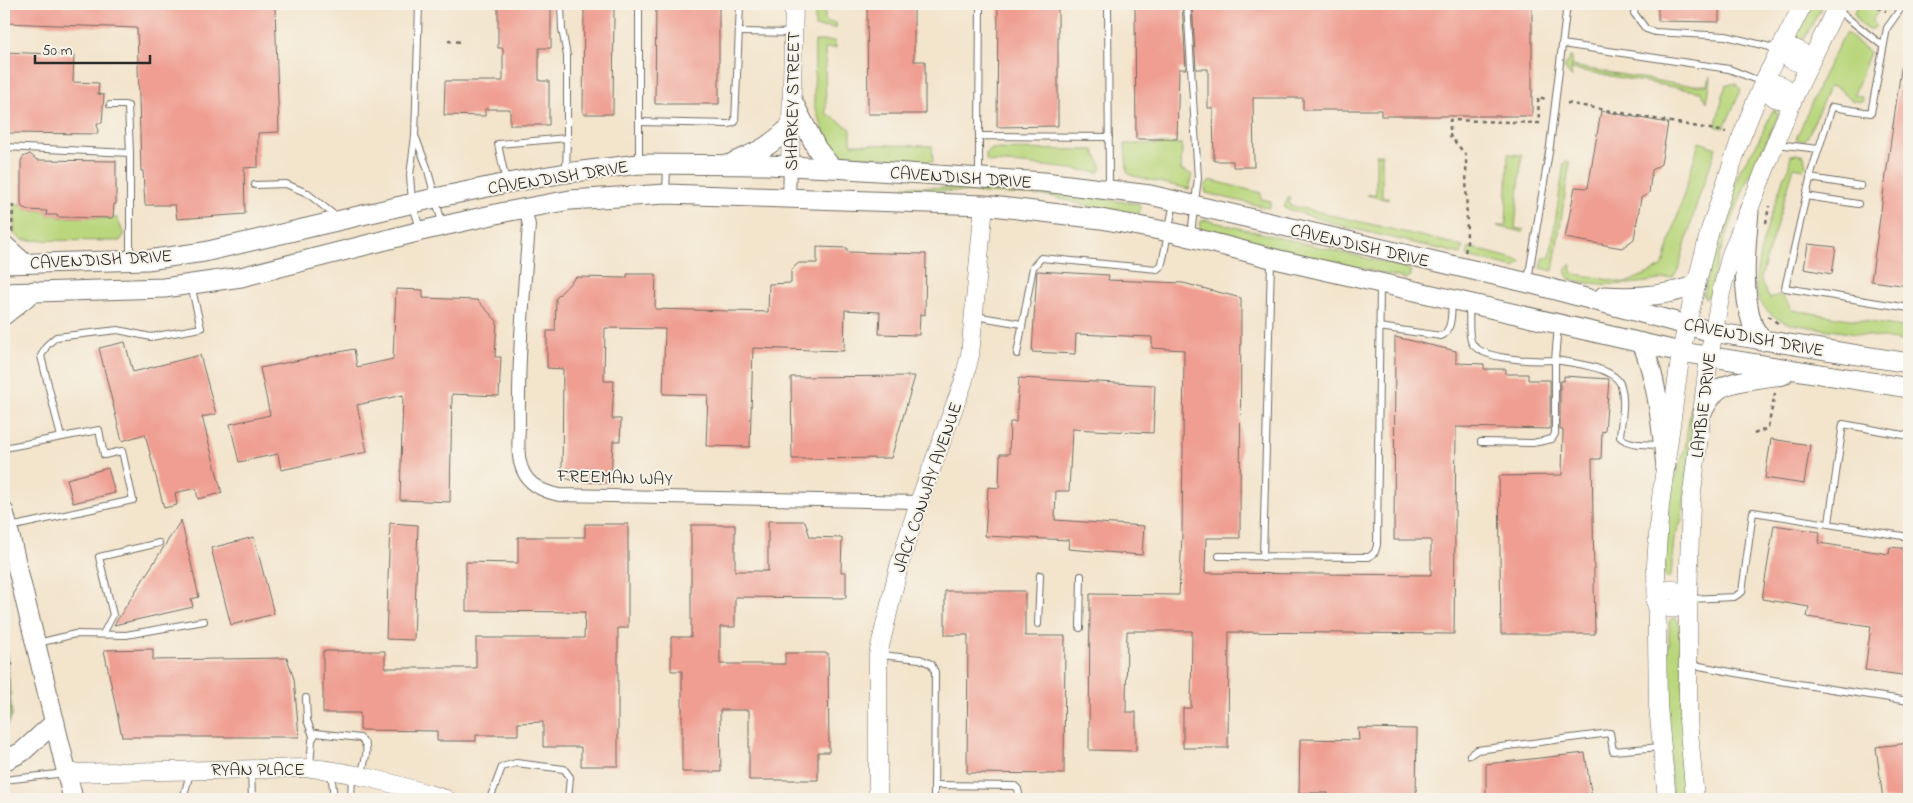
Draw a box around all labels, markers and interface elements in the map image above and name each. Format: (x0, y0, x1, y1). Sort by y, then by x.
street label: SHARKEY STREET (780, 31, 808, 171)
scale bar (35, 32, 150, 64)
text: 50 m (42, 40, 73, 62)
street label: CAVENDISH DRIVE (486, 155, 631, 203)
street label: CAVENDISH DRIVE (889, 161, 1033, 197)
street label: CAVENDISH DRIVE (1287, 218, 1432, 276)
street label: CAVENDISH DRIVE (29, 244, 173, 278)
street label: CAVENDISH DRIVE (1681, 313, 1826, 365)
street label: LAMBIE DRIVE (1686, 351, 1724, 459)
street label: JACK CONWAY AVENUE (887, 399, 970, 577)
street label: FREEMAN WAY (556, 464, 674, 494)
street label: RYAN PLACE (211, 758, 305, 784)

